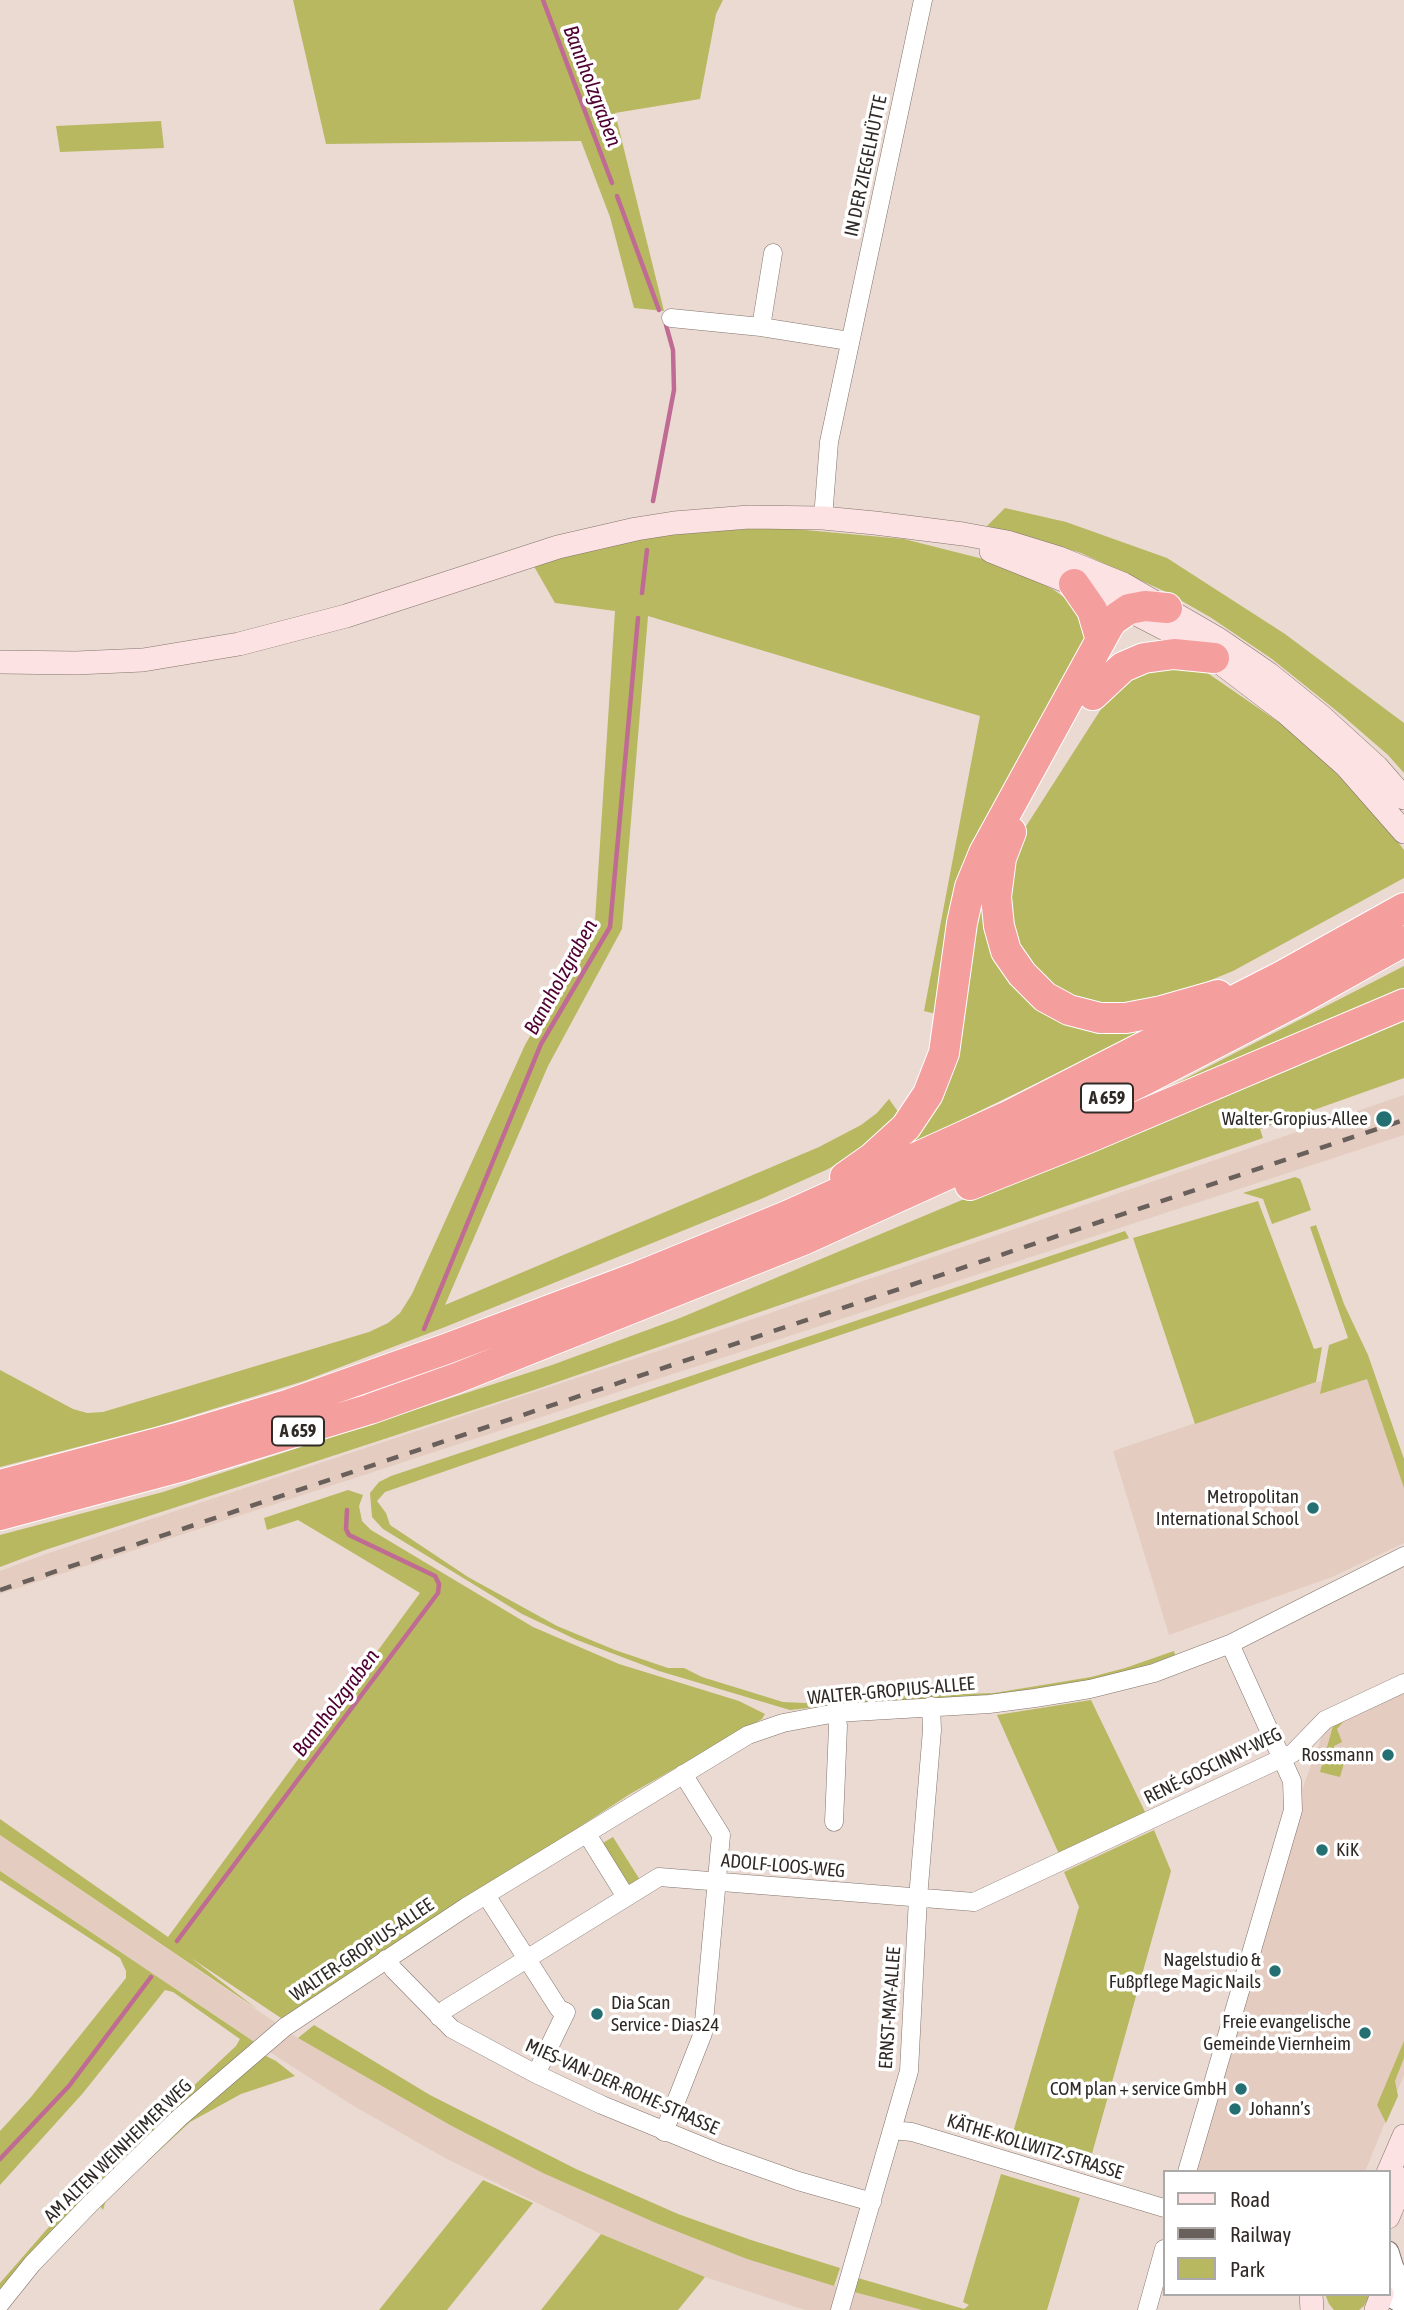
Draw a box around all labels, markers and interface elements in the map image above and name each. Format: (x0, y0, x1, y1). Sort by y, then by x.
water label: Bannholzgraben (557, 22, 627, 150)
street label: IN DER ZIEGELHÜTTE (840, 93, 892, 239)
water label: Bannholzgraben (519, 915, 603, 1039)
road number: A 659 (1081, 1084, 1133, 1112)
place label: Walter-Gropius-Allee (1222, 1108, 1368, 1130)
marker: Walter-Gropius-Allee (1374, 1109, 1394, 1129)
road number: A 659 (272, 1416, 324, 1446)
place label: Metropolitan International School (1156, 1486, 1299, 1530)
marker: Metropolitan International School (1305, 1500, 1321, 1516)
water label: Bannholzgraben (287, 1644, 385, 1762)
street label: WALTER-GROPIUS-ALLEE (806, 1672, 976, 1710)
street label: RENÉ-GOSCINNY-WEG (1140, 1723, 1286, 1809)
place label: Rossmann (1301, 1744, 1374, 1766)
marker: Rossmann (1380, 1747, 1396, 1763)
place label: KiK (1336, 1839, 1359, 1861)
marker: KiK (1314, 1842, 1330, 1858)
street label: ADOLF-LOOS-WEG (720, 1849, 846, 1883)
street label: WALTER-GROPIUS-ALLEE (286, 1894, 438, 2006)
street label: ERNST-MAY-ALLEE (874, 1946, 906, 2070)
place label: Nagelstudio & Fußpflege Magic Nails (1109, 1949, 1261, 1993)
marker: Nagelstudio & Fußpflege Magic Nails (1267, 1963, 1283, 1979)
place label: Dia Scan Service - Dias24 (611, 1992, 719, 2036)
marker: Dia Scan Service - Dias24 (589, 2006, 605, 2022)
place label: Freie evangelische Gemeinde Viernheim (1203, 2011, 1351, 2055)
marker: Freie evangelische Gemeinde Viernheim (1357, 2025, 1373, 2041)
street label: MIES-VAN-DER-ROHE-STRASSE (522, 2034, 722, 2140)
street label: AM ALTEN WEINHEIMER WEG (39, 2075, 197, 2227)
place label: COM plan + service GmbH (1050, 2078, 1227, 2100)
marker: COM plan + service GmbH (1233, 2081, 1249, 2097)
place label: Johann’s (1249, 2098, 1310, 2120)
marker: Johann’s (1227, 2101, 1243, 2117)
street label: KÄTHE-KOLLWITZ-STRASSE (944, 2109, 1126, 2185)
legend (1162, 2170, 1390, 2296)
text: Road (1230, 2187, 1270, 2211)
text: Railway (1230, 2222, 1291, 2246)
text: Park (1230, 2257, 1265, 2281)

